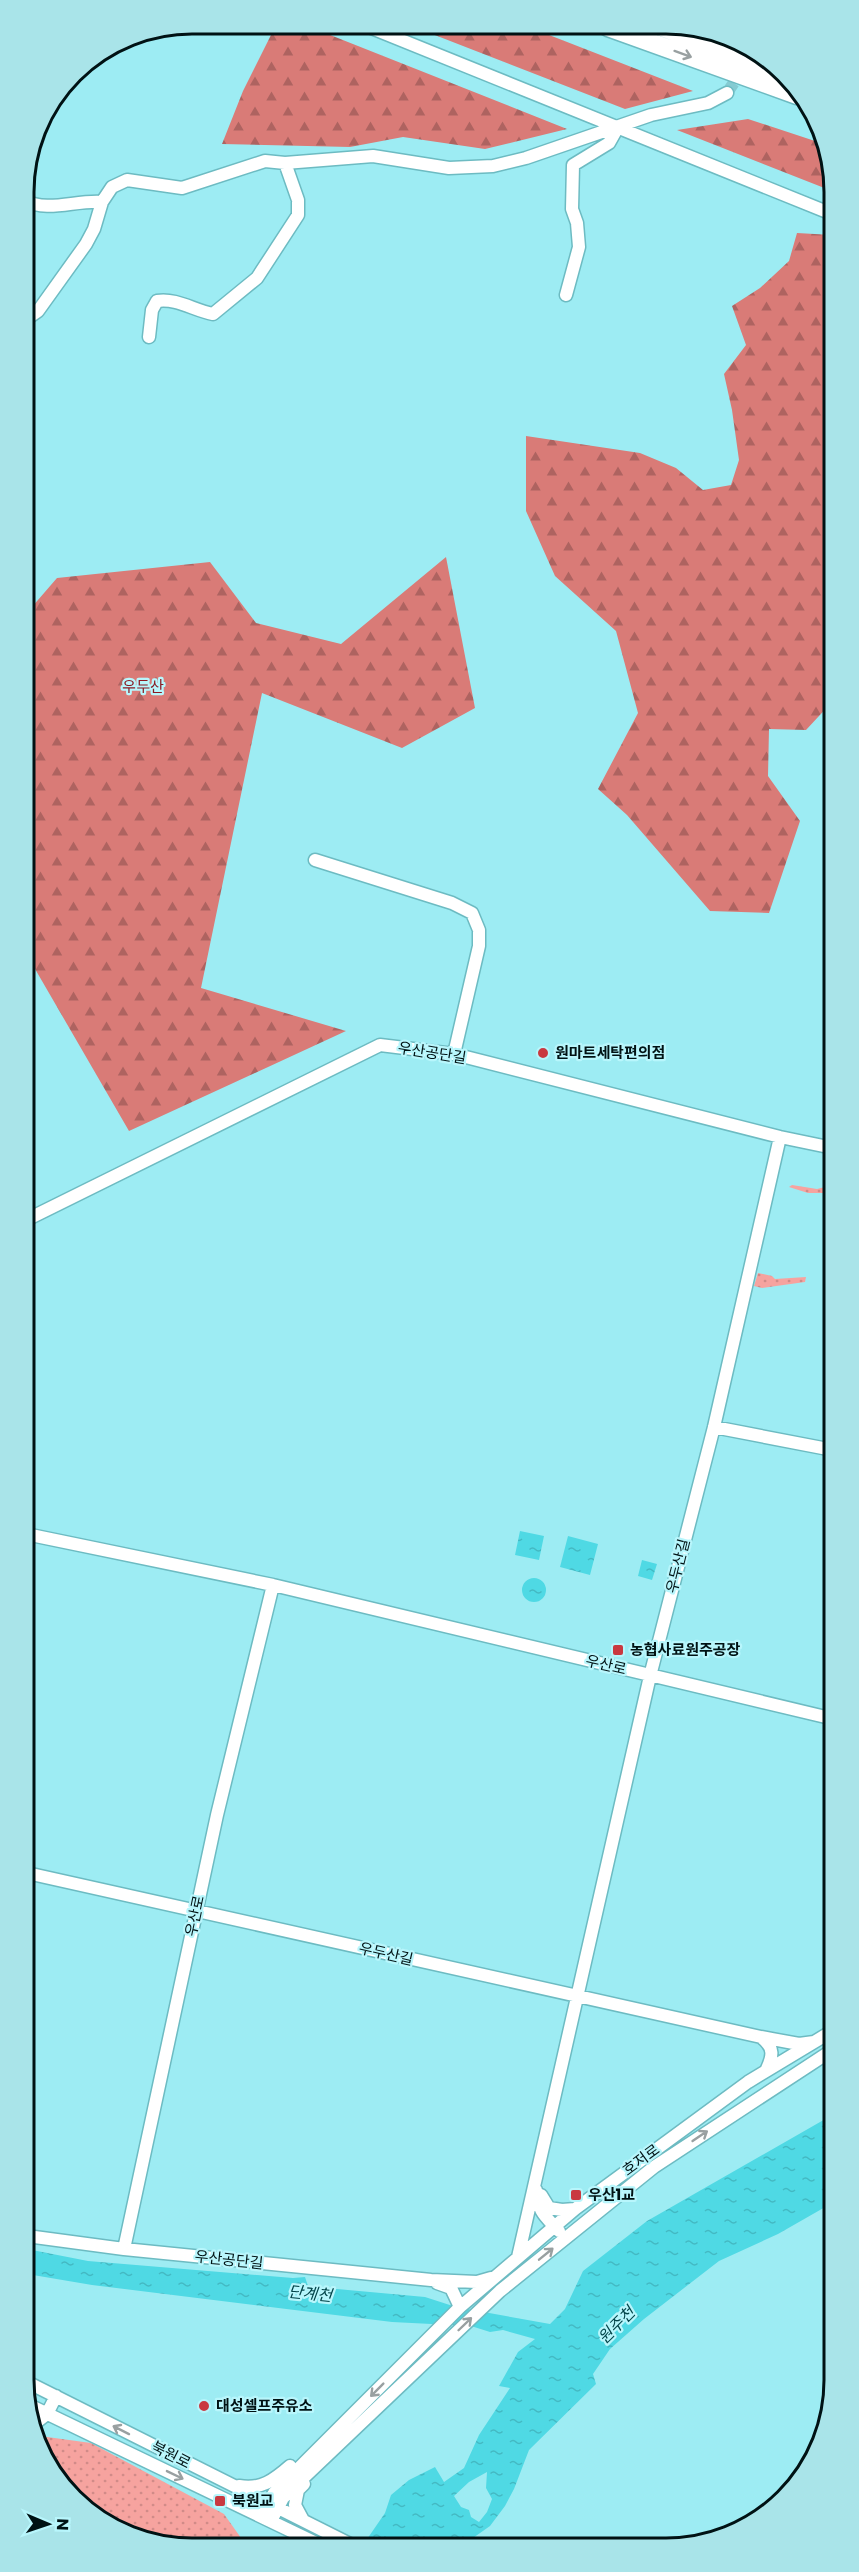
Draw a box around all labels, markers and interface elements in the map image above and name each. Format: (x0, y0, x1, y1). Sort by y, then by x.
one-way arrow (673, 49, 692, 60)
park label: 우두산 (122, 676, 164, 697)
street label: 우산공단길 (396, 1037, 468, 1068)
place label: 원마트세탁편의점 (555, 1042, 665, 1063)
marker: 원마트세탁편의점 (536, 1046, 550, 1060)
street label: 우두산길 (661, 1537, 694, 1595)
place label: 농협사료원주공장 (630, 1639, 741, 1660)
marker: 농협사료원주공장 (611, 1643, 625, 1657)
street label: 우산로 (584, 1650, 629, 1679)
street label: 우산로 (180, 1893, 209, 1938)
street label: 우두산길 (357, 1937, 415, 1970)
one-way arrow (692, 2130, 708, 2142)
street label: 호저로 (618, 2139, 664, 2180)
place label: 우산1교 (588, 2184, 635, 2205)
marker: 우산1교 (569, 2188, 583, 2202)
street label: 우산공단길 (194, 2245, 264, 2274)
one-way arrow (537, 2248, 553, 2261)
water label: 단계천 (287, 2280, 335, 2307)
water label: 원주천 (593, 2300, 642, 2349)
one-way arrow (458, 2317, 473, 2331)
one-way arrow (369, 2382, 384, 2397)
place label: 대성셀프주유소 (216, 2395, 313, 2416)
marker: 대성셀프주유소 (197, 2399, 211, 2413)
one-way arrow (113, 2424, 131, 2435)
street label: 북원로 (148, 2436, 194, 2473)
one-way arrow (166, 2470, 184, 2482)
place label: 북원교 (232, 2490, 274, 2511)
north arrow (18, 2494, 78, 2554)
marker: 북원교 (213, 2494, 227, 2508)
text: N (51, 2518, 74, 2531)

